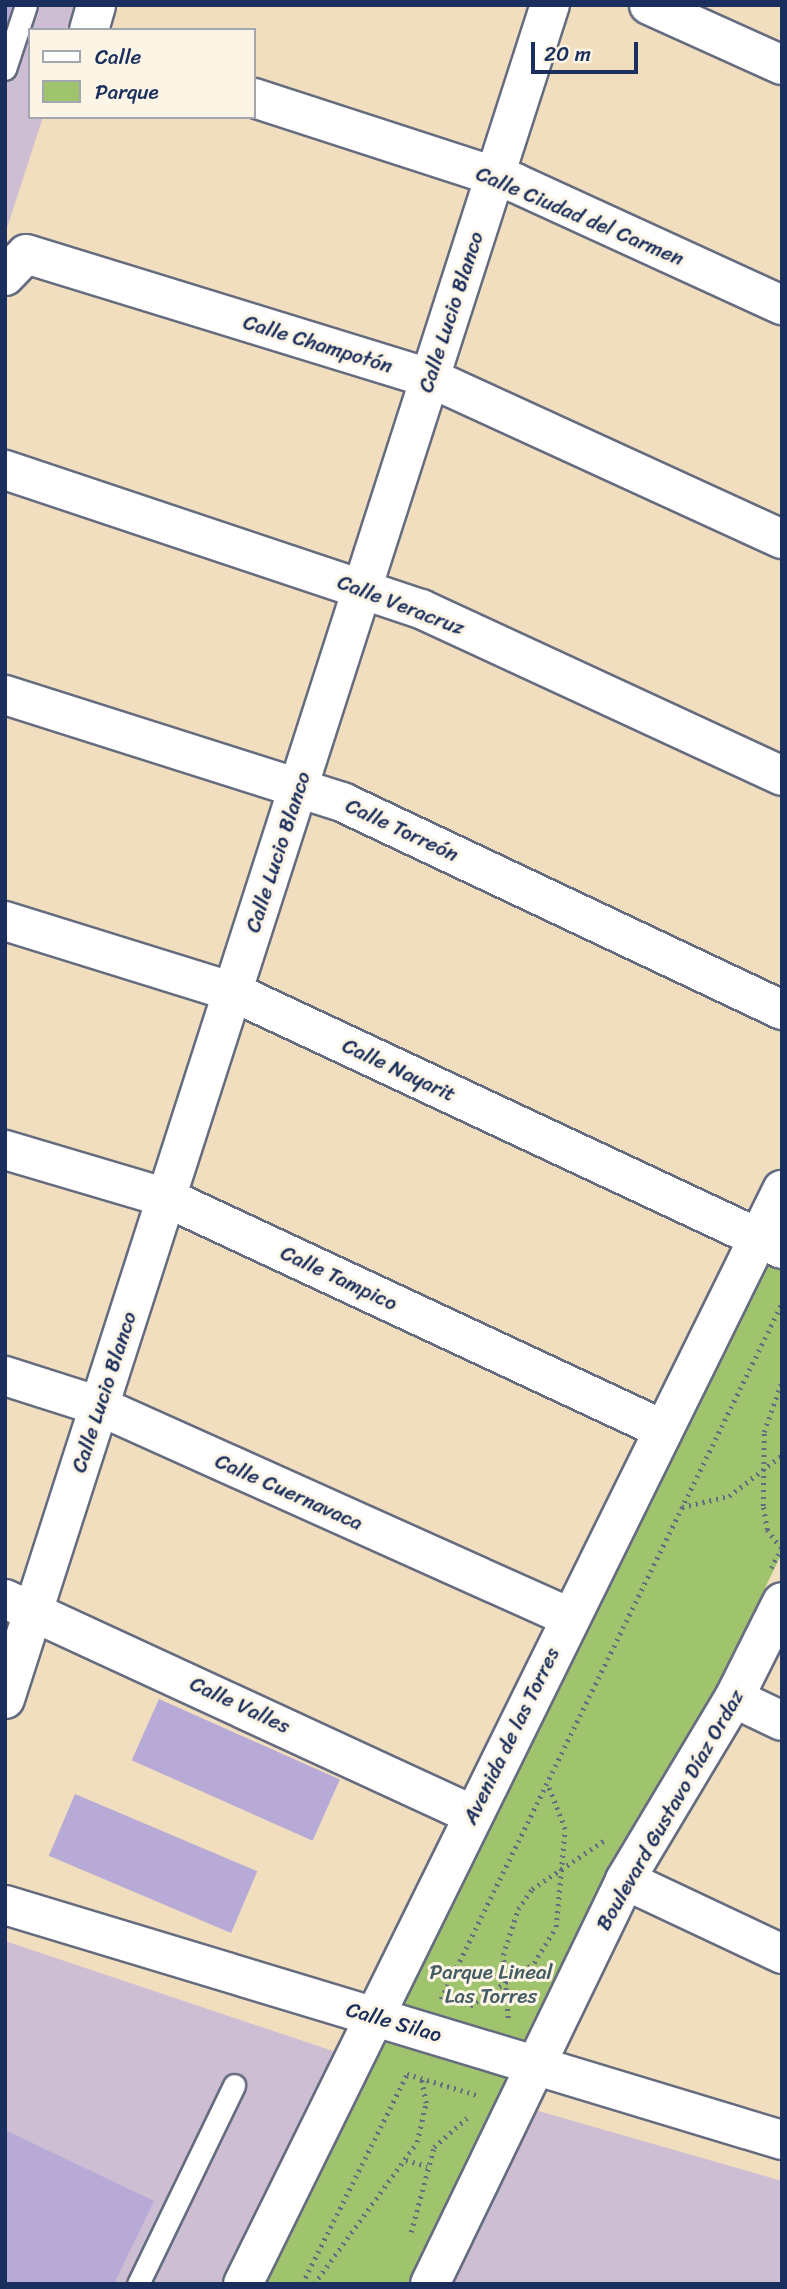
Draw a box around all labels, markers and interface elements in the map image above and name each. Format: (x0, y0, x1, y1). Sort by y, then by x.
legend (28, 28, 256, 119)
scale bar (535, 28, 642, 72)
text: 20 m (544, 35, 591, 73)
text: Calle (95, 38, 141, 76)
text: Parque (95, 73, 159, 111)
street label: Calle Ciudad del Carmen (472, 161, 688, 271)
street label: Calle Lucio Blanco (413, 229, 489, 395)
street label: Calle Champotón (240, 309, 396, 379)
street label: Calle Veracruz (334, 569, 468, 641)
street label: Calle Lucio Blanco (240, 769, 316, 935)
street label: Calle Torreón (341, 793, 463, 867)
street label: Calle Nayarit (339, 1033, 459, 1107)
street label: Calle Tampico (277, 1240, 401, 1316)
street label: Calle Lucio Blanco (66, 1309, 142, 1475)
street label: Calle Cuernavaca (211, 1448, 367, 1536)
street label: Avenida de las Torres (457, 1643, 565, 1829)
street label: Calle Valles (187, 1671, 293, 1739)
street label: Boulevard Gustavo Díaz Ordaz (591, 1685, 749, 1935)
park label: Parque Lineal Las Torres (429, 1959, 553, 2009)
street label: Calle Silao (344, 1996, 444, 2048)

